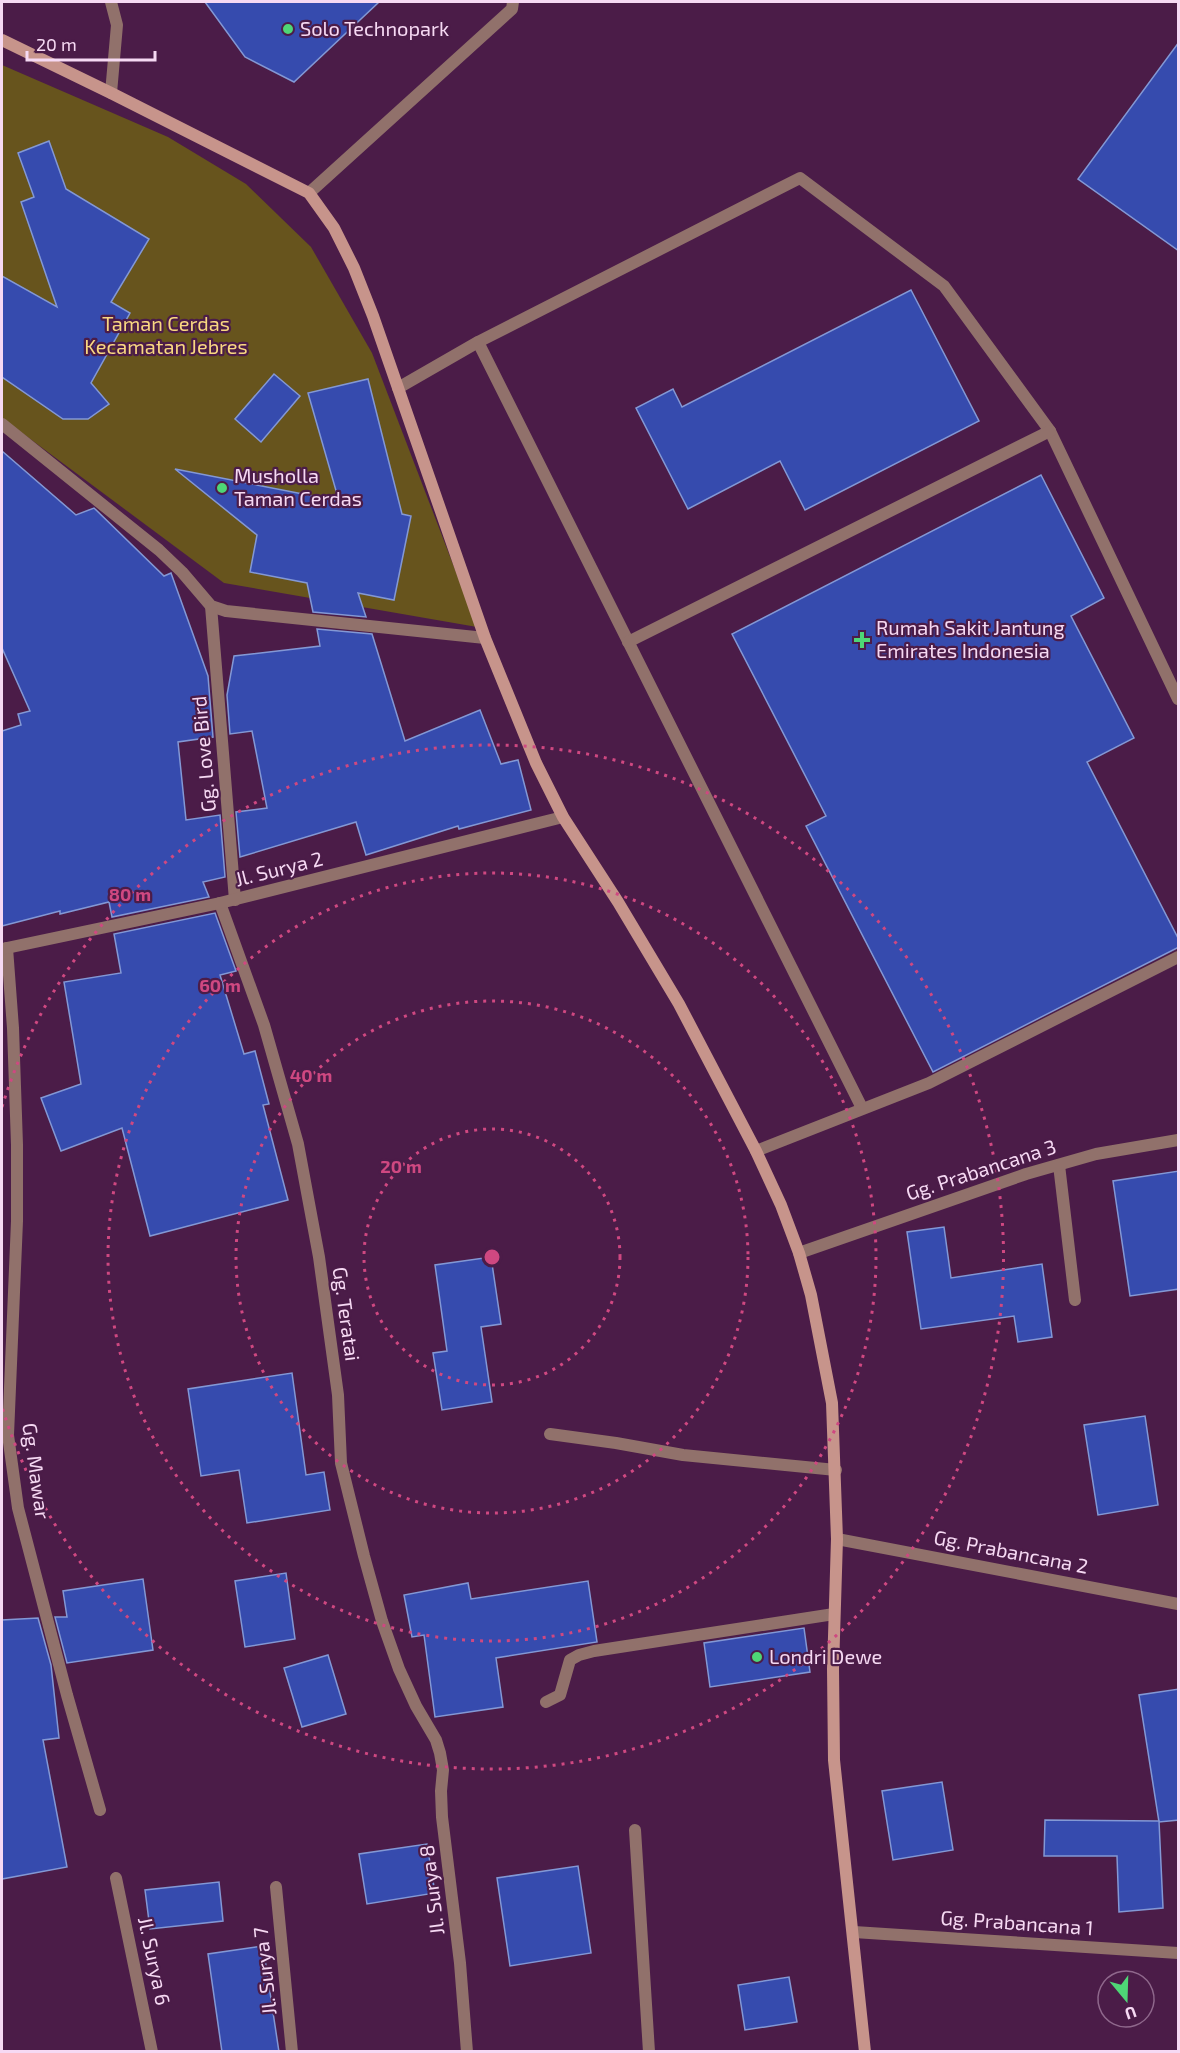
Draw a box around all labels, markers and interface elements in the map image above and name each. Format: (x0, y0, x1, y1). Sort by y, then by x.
place label: Solo Technopark (300, 16, 449, 40)
marker: Solo Technopark (281, 22, 295, 36)
scale bar (27, 24, 154, 62)
text: 20 m (36, 33, 77, 55)
park label: Taman Cerdas Kecamatan Jebres (84, 311, 248, 358)
place label: Musholla Taman Cerdas (234, 463, 362, 510)
marker: Musholla Taman Cerdas (215, 481, 229, 495)
place label: Rumah Sakit Jantung Emirates Indonesia (876, 615, 1065, 662)
marker: Rumah Sakit Jantung Emirates Indonesia (853, 631, 871, 649)
street label: Gg. Love Bird (186, 695, 220, 813)
street label: Jl. Surya 2 (232, 846, 325, 891)
text: 80 m (109, 883, 151, 905)
text: 60 m (199, 974, 241, 996)
text: 40 m (290, 1064, 332, 1086)
street label: Gg. Prabancana 3 (903, 1133, 1059, 1205)
text: 20 m (380, 1155, 422, 1177)
centre of rings (482, 1247, 502, 1267)
street label: Gg. Teratai (328, 1265, 365, 1363)
street label: Gg. Mawar (18, 1421, 56, 1520)
street label: Gg. Prabancana 2 (932, 1524, 1090, 1578)
place label: Londri Dewe (769, 1644, 882, 1668)
marker: Londri Dewe (750, 1650, 764, 1664)
street label: Jl. Surya 8 (414, 1844, 448, 1936)
street label: Gg. Prabancana 1 (940, 1905, 1094, 1939)
street label: Jl. Surya 6 (134, 1914, 176, 2007)
street label: Jl. Surya 7 (247, 1926, 281, 2016)
north arrow (1096, 1969, 1156, 2029)
text: U (1123, 2003, 1139, 2024)

